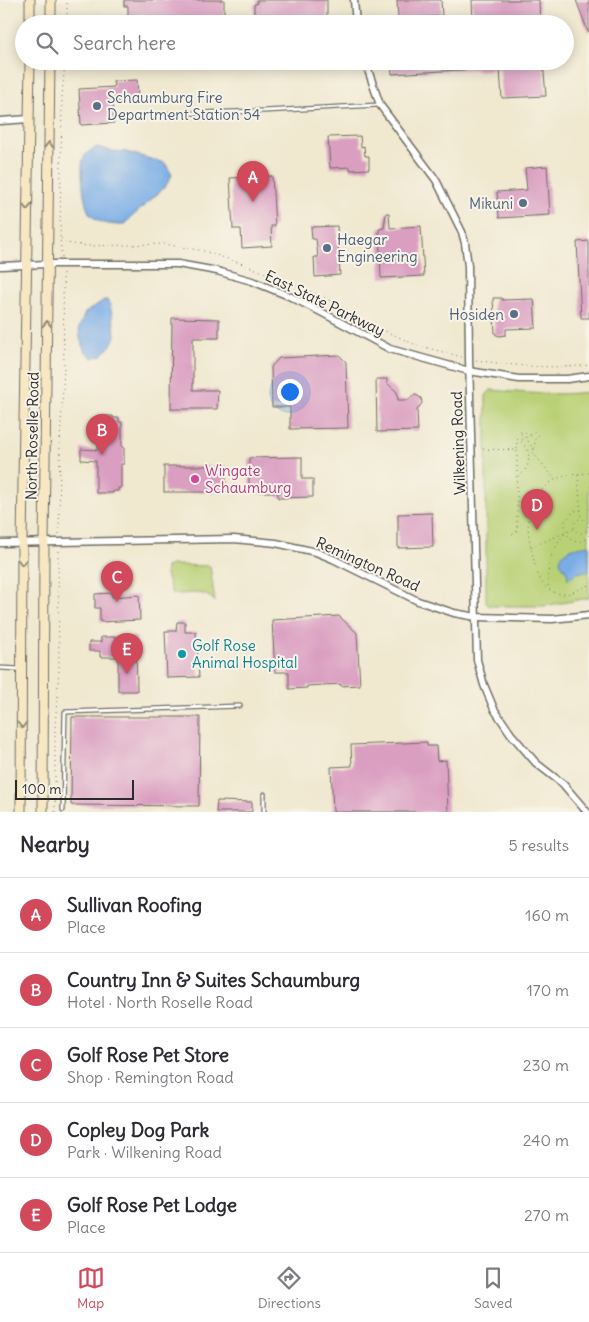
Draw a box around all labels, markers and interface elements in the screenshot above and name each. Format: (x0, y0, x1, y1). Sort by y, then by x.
search box (15, 15, 574, 70)
icon: search (33, 29, 61, 57)
text: Search here (73, 31, 176, 55)
place label: Schaumburg Fire Department Station 54 (107, 88, 261, 124)
marker: Schaumburg Fire Department Station 54 (91, 100, 103, 112)
one-way arrow (44, 141, 54, 148)
pin: A (237, 161, 269, 202)
place label: Mikuni (469, 194, 513, 213)
marker: Mikuni (517, 197, 529, 209)
one-way arrow (22, 204, 32, 211)
place label: Haegar Engineering (337, 230, 418, 266)
marker: Haegar Engineering (321, 242, 333, 254)
street label: East State Parkway (262, 266, 388, 340)
place label: Hosiden (449, 305, 504, 324)
marker: Hosiden (508, 308, 520, 320)
one-way arrow (42, 320, 52, 328)
street label: North Roselle Road (21, 371, 43, 500)
your location (277, 379, 303, 405)
street label: Wilkening Road (447, 391, 469, 495)
pin: B (86, 414, 118, 455)
place label: Wingate Schaumburg (205, 461, 291, 497)
marker: Wingate Schaumburg (189, 473, 201, 485)
pin: D (521, 489, 553, 530)
street label: Remington Road (313, 533, 423, 595)
one-way arrow (17, 558, 27, 566)
pin: C (101, 561, 133, 602)
pin: E (111, 633, 143, 674)
place label: Golf Rose Animal Hospital (192, 636, 297, 672)
marker: Golf Rose Animal Hospital (176, 648, 188, 660)
one-way arrow (17, 721, 27, 729)
scale bar (15, 777, 134, 800)
text: 100 m (22, 780, 62, 798)
text: Nearby (20, 831, 90, 858)
text: 5 results (508, 835, 569, 855)
text: Sullivan Roofing (67, 893, 202, 917)
text: A (31, 905, 41, 925)
text: 160 m (525, 905, 569, 925)
text: Place (67, 917, 106, 937)
text: Country Inn & Suites Schaumburg (67, 968, 360, 992)
text: B (31, 980, 41, 1000)
text: 170 m (526, 980, 569, 1000)
text: Hotel · North Roselle Road (67, 992, 253, 1012)
text: Golf Rose Pet Store (67, 1043, 229, 1067)
text: C (31, 1055, 41, 1075)
text: 230 m (523, 1055, 569, 1075)
text: Shop · Remington Road (67, 1067, 234, 1087)
text: Copley Dog Park (67, 1118, 209, 1142)
text: D (30, 1130, 42, 1150)
text: 240 m (523, 1130, 569, 1150)
text: Park · Wilkening Road (67, 1142, 222, 1162)
text: Golf Rose Pet Lodge (67, 1193, 237, 1217)
text: E (31, 1205, 41, 1225)
text: 270 m (524, 1205, 569, 1225)
text: Place (67, 1217, 106, 1237)
tab: Map (77, 1264, 105, 1312)
tab: Directions (258, 1264, 321, 1312)
tab: Saved (474, 1264, 512, 1312)

